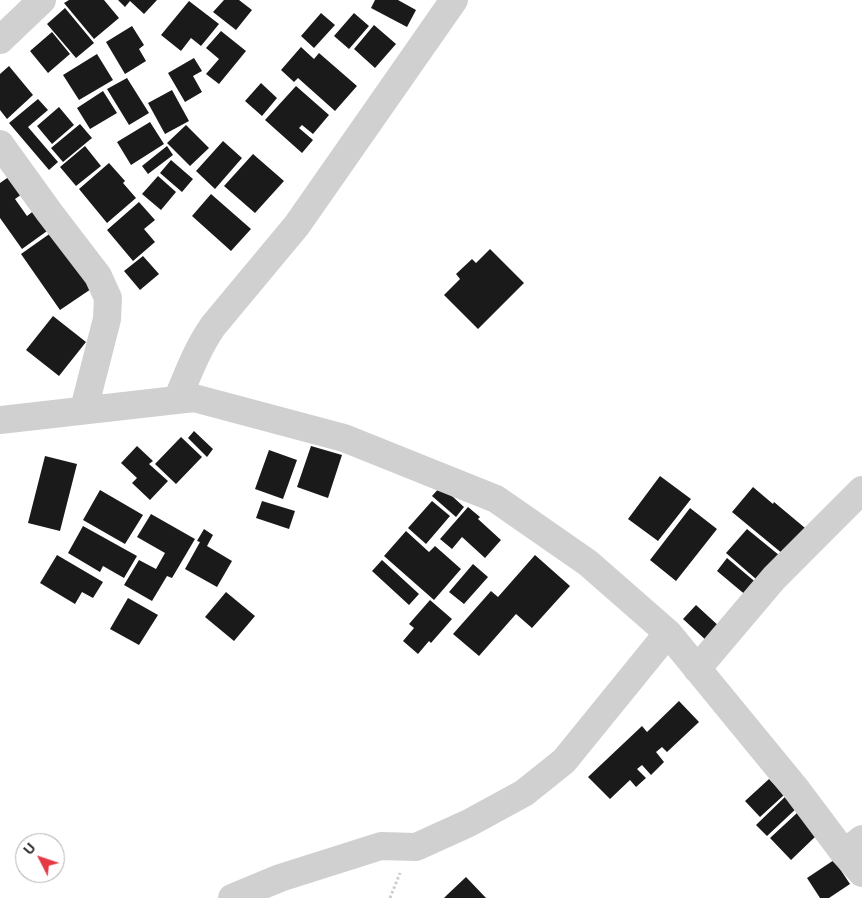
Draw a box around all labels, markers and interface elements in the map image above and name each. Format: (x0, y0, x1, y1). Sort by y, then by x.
north arrow (15, 833, 65, 883)
text: U (18, 838, 40, 859)

